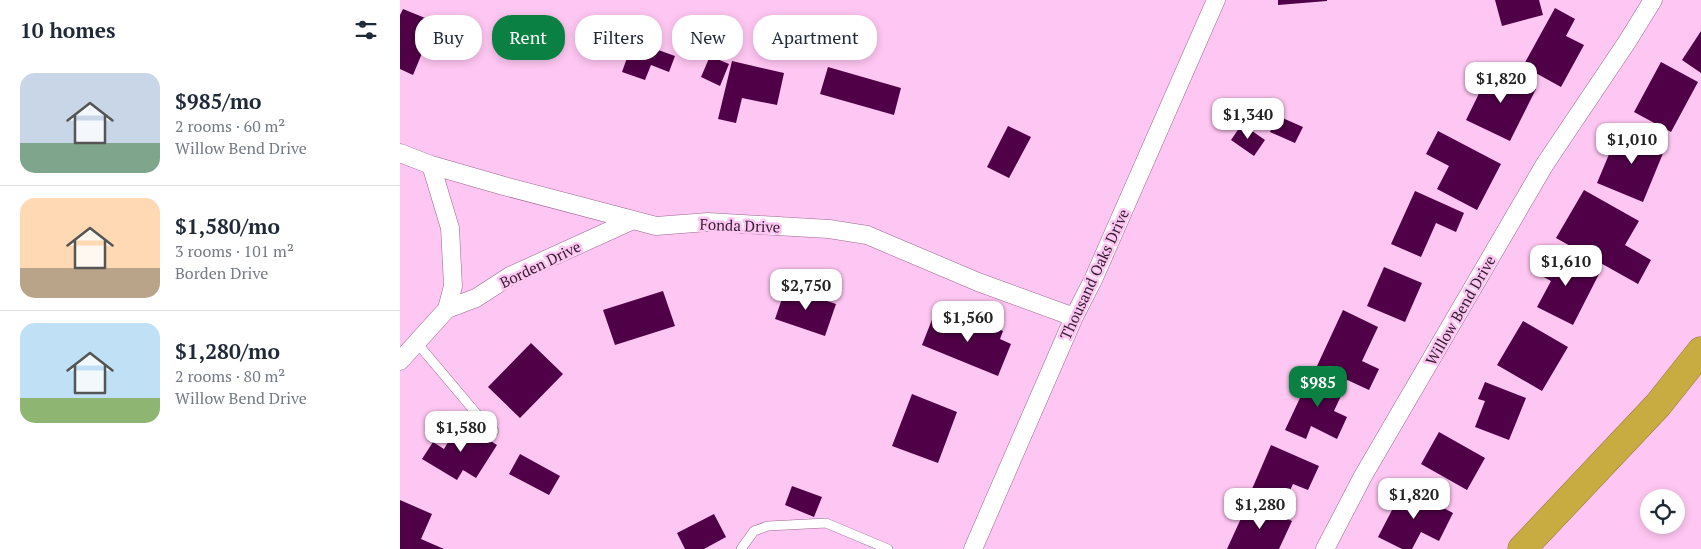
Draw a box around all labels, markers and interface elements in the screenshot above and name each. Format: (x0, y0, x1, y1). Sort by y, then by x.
chip: Buy (415, 15, 482, 60)
chip: Rent (492, 15, 565, 60)
chip: Filters (575, 15, 662, 60)
chip: New (672, 15, 743, 60)
chip: Apartment (753, 15, 877, 60)
text: 10 homes (20, 16, 116, 44)
icon: filters (352, 16, 380, 44)
pin: $1,820 (1460, 62, 1542, 104)
text: $1,820 (1476, 67, 1526, 89)
text: $985/mo (175, 87, 262, 115)
icon: home (60, 93, 120, 153)
pin: $1,340 (1207, 98, 1289, 140)
text: $1,340 (1223, 103, 1273, 125)
text: 2 rooms · 60 m² (175, 115, 285, 137)
pin: $1,010 (1591, 122, 1673, 165)
text: $1,010 (1607, 128, 1657, 150)
text: Willow Bend Drive (175, 137, 307, 159)
street label: Thousand Oaks Drive (1055, 205, 1133, 343)
text: $1,580/mo (175, 212, 280, 240)
street label: Fonda Drive (699, 214, 781, 236)
icon: home (60, 218, 120, 278)
street label: Borden Drive (496, 236, 584, 292)
text: 3 rooms · 101 m² (175, 240, 294, 262)
pin: $1,610 (1525, 244, 1607, 287)
text: $1,610 (1541, 250, 1591, 272)
street label: Willow Bend Drive (1420, 251, 1500, 369)
text: Borden Drive (175, 262, 268, 284)
pin: $2,750 (765, 268, 847, 311)
text: $2,750 (781, 274, 831, 296)
pin: $1,560 (927, 300, 1009, 343)
text: $1,560 (943, 306, 993, 328)
text: $1,280/mo (175, 337, 280, 365)
icon: home (60, 343, 120, 403)
text: 2 rooms · 80 m² (175, 365, 285, 387)
pin: $985 (1288, 366, 1348, 408)
text: $985 (1300, 371, 1336, 393)
text: Willow Bend Drive (175, 387, 307, 409)
pin: $1,580 (420, 410, 502, 453)
text: $1,580 (436, 416, 486, 438)
pin: $1,820 (1373, 478, 1455, 520)
text: $1,820 (1389, 483, 1439, 505)
pin: $1,280 (1219, 488, 1301, 530)
map controls (1640, 489, 1685, 534)
button: locate (1640, 489, 1685, 534)
text: $1,280 (1235, 493, 1285, 515)

